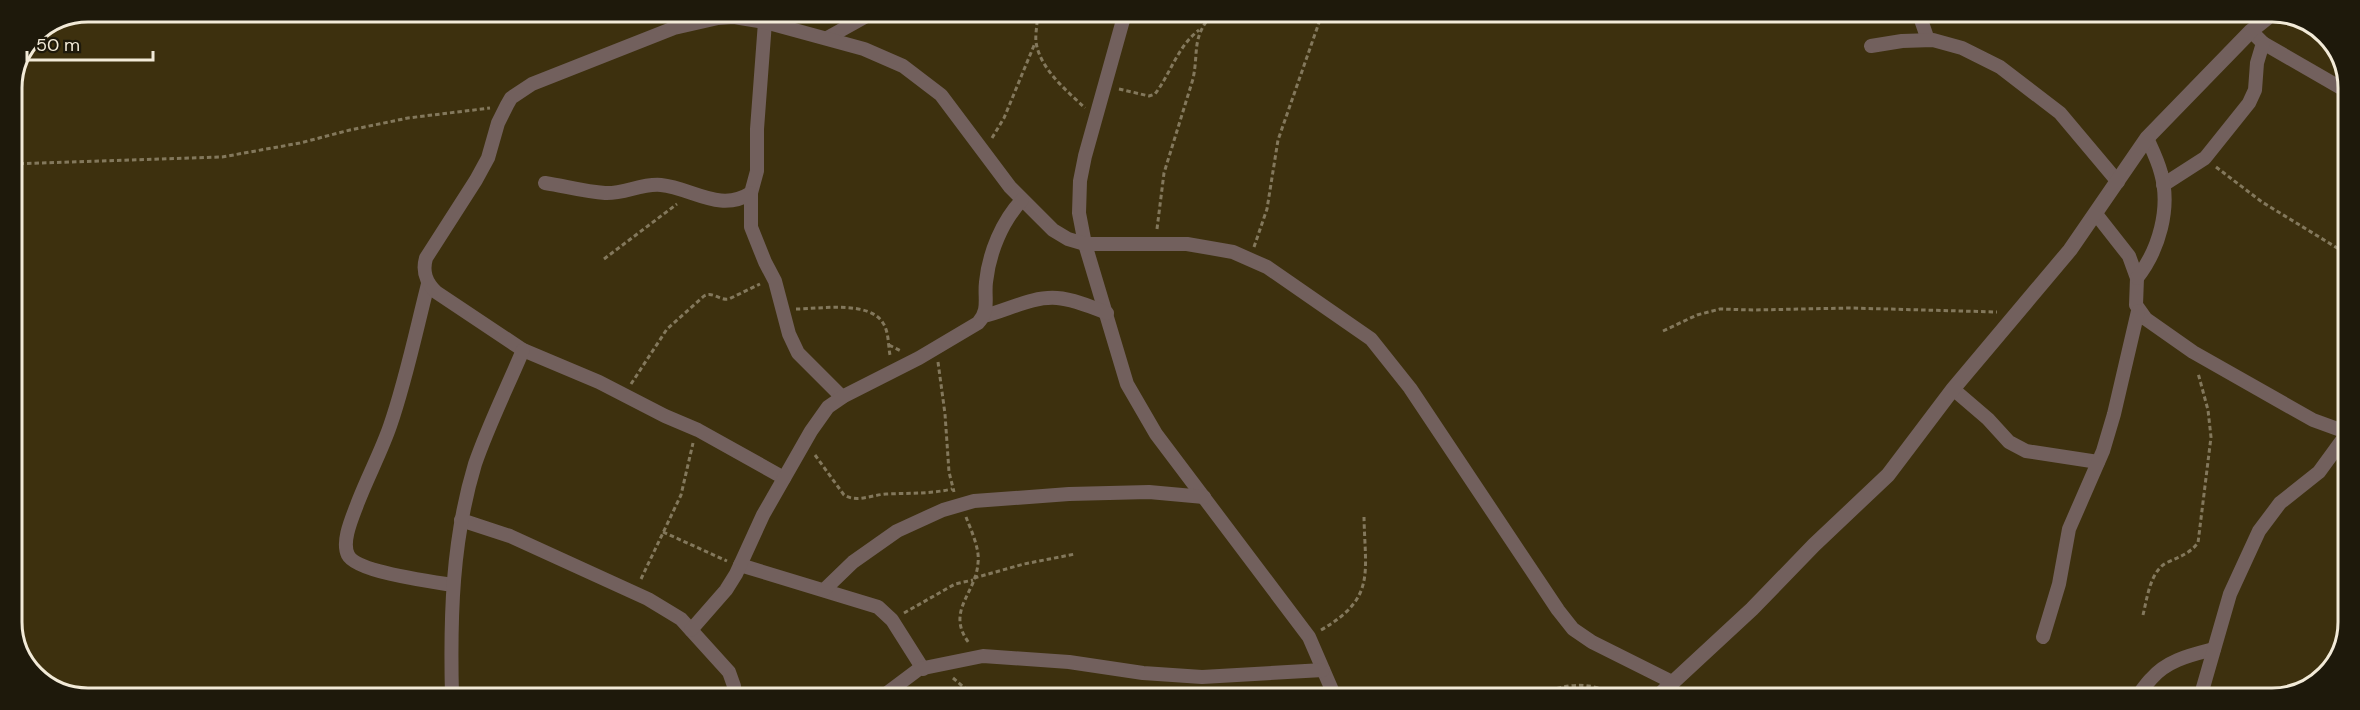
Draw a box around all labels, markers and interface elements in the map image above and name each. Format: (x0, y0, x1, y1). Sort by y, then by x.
scale bar (27, 24, 153, 62)
text: 50 m (36, 33, 80, 57)

